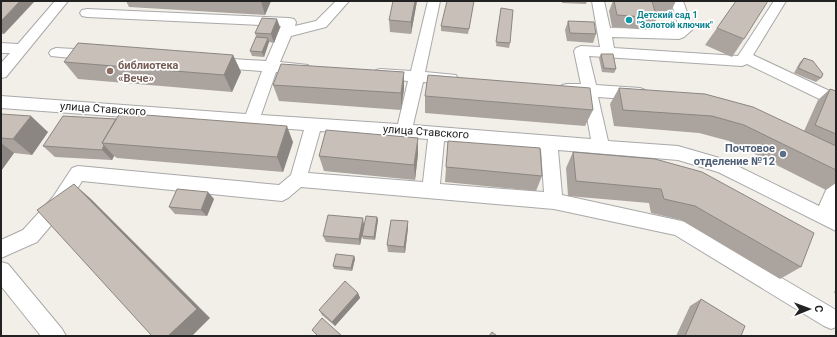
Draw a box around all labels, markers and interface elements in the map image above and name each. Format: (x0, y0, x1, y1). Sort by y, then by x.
place label: Детский сад 1 "Золотой ключик" (637, 10, 713, 30)
marker: Детский сад 1 "Золотой ключик" (624, 15, 634, 25)
place label: библиотека «Вече» (118, 59, 179, 85)
marker: библиотека «Вече» (105, 66, 115, 76)
street label: улица Ставского (60, 100, 146, 118)
street label: улица Ставского (383, 123, 469, 141)
place label: Почтовое отделение №12 (694, 142, 775, 168)
marker: Почтовое отделение №12 (778, 149, 788, 159)
north arrow (789, 289, 829, 329)
text: С (812, 305, 825, 313)

